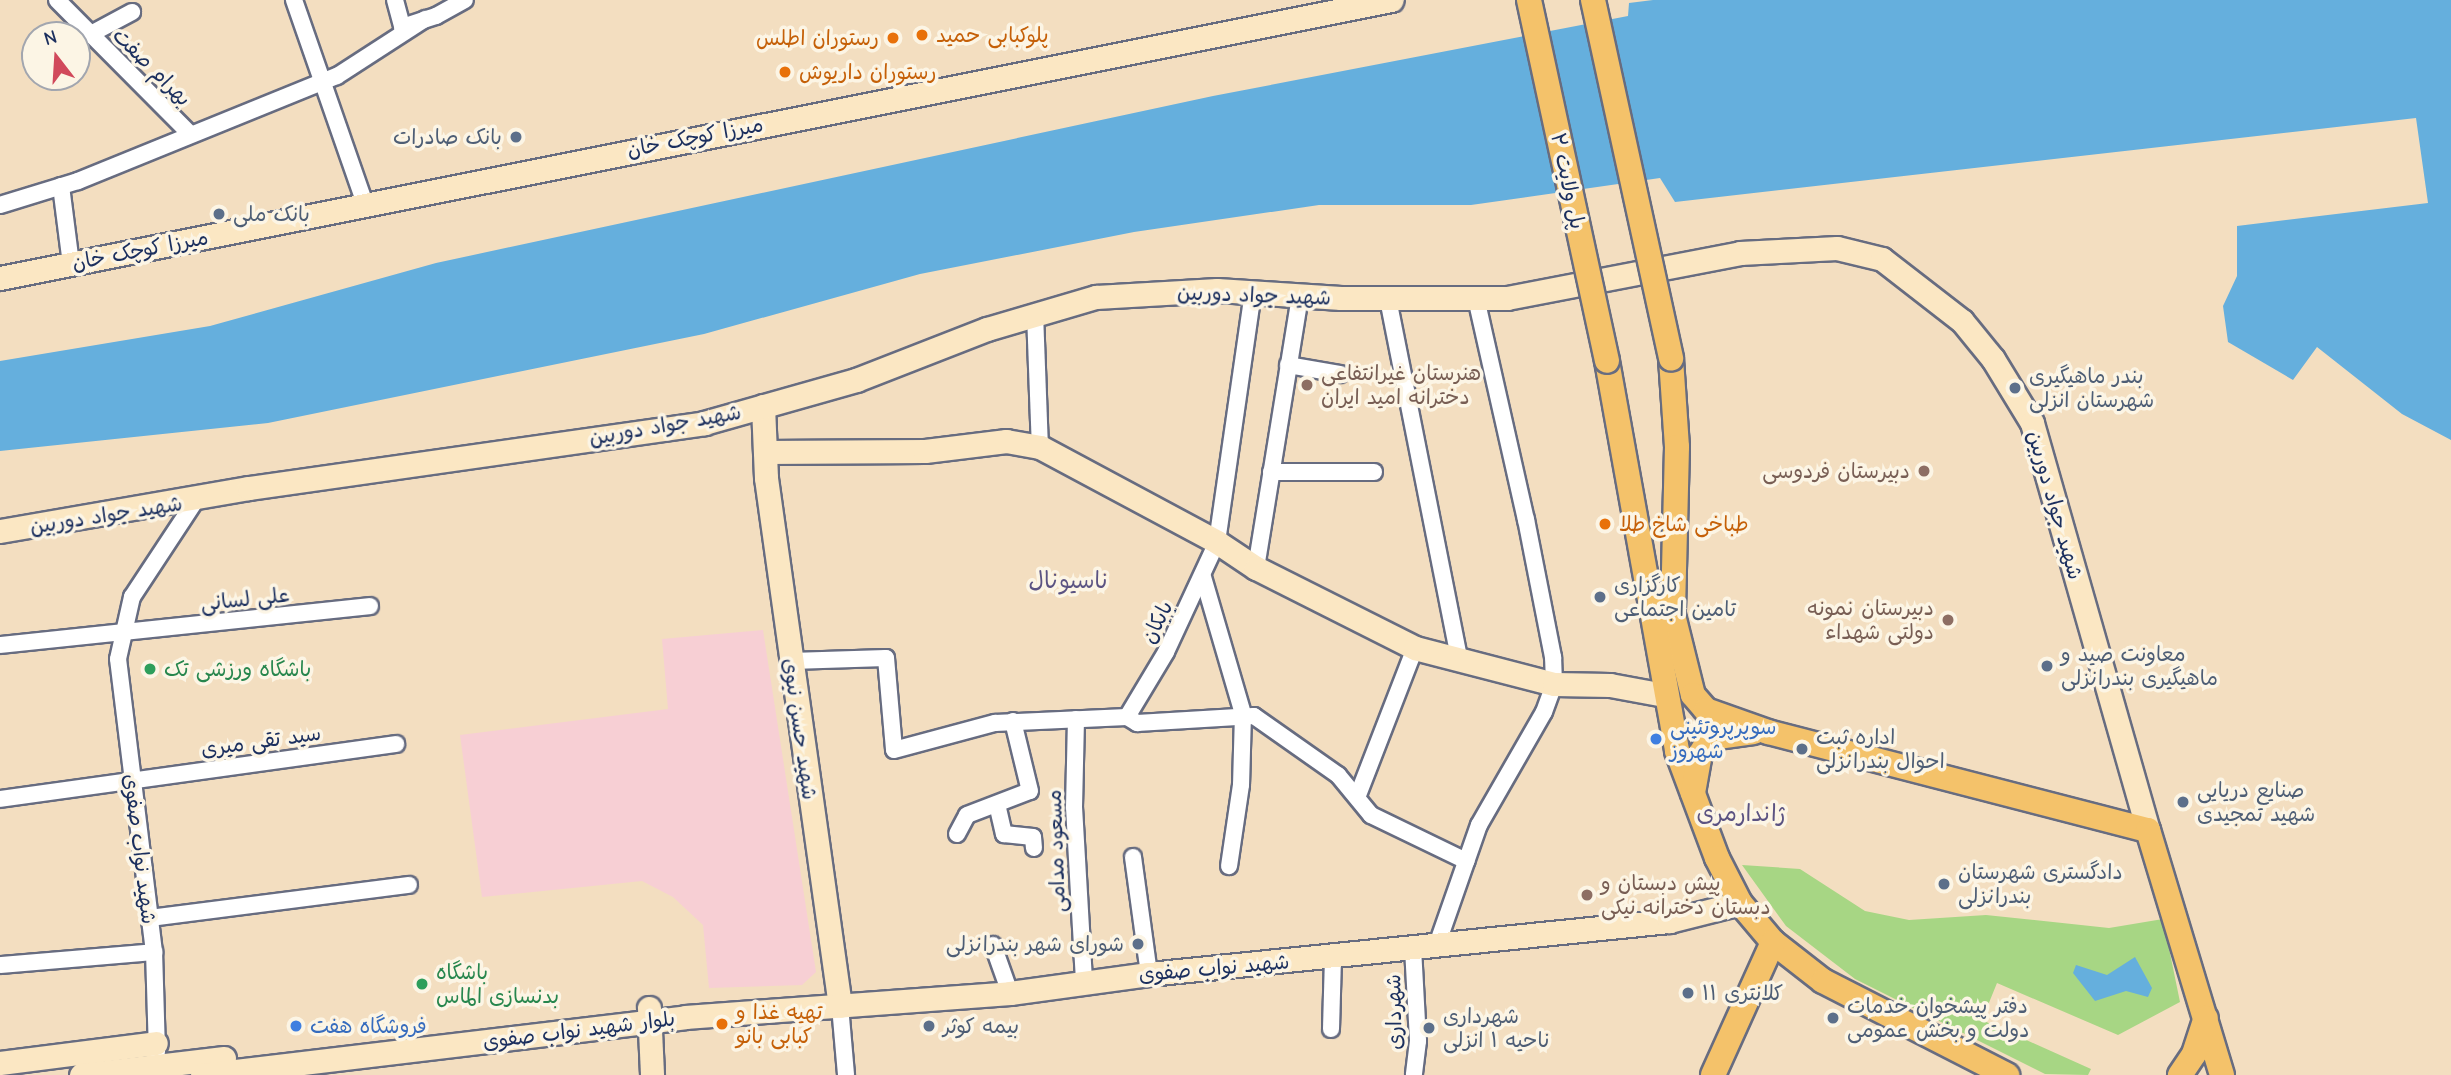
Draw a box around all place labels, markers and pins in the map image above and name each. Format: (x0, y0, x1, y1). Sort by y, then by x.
place label: پلوکبابی حمید (936, 22, 1049, 48)
place label: رستوران اطلس (756, 25, 879, 51)
marker: پلوکبابی حمید (914, 27, 930, 43)
marker: رستوران اطلس (885, 30, 901, 46)
place label: رستوران داریوش (799, 59, 936, 85)
marker: رستوران داریوش (777, 64, 793, 80)
place label: بانک صادرات (393, 124, 502, 150)
marker: بانک صادرات (508, 129, 524, 145)
place label: بانک ملی (233, 201, 310, 227)
marker: بانک ملی (211, 206, 227, 222)
place label: هنرستان غیرانتفاعی دخترانه امید ایران (1321, 360, 1481, 410)
place label: بندر ماهیگیری شهرستان انزلی (2029, 363, 2154, 413)
marker: هنرستان غیرانتفاعی دخترانه امید ایران (1299, 377, 1315, 393)
marker: بندر ماهیگیری شهرستان انزلی (2007, 380, 2023, 396)
place label: دبیرستان فردوسی (1762, 458, 1910, 484)
marker: دبیرستان فردوسی (1916, 463, 1932, 479)
place label: طباخی شاخ طلا (1619, 511, 1749, 537)
marker: طباخی شاخ طلا (1597, 516, 1613, 532)
place label: کارگزاری تامین اجتماعی (1614, 572, 1736, 622)
marker: کارگزاری تامین اجتماعی (1592, 589, 1608, 605)
place label: دبیرستان نمونه دولتی شهداء (1807, 595, 1934, 645)
marker: دبیرستان نمونه دولتی شهداء (1940, 612, 1956, 628)
place label: معاونت صید و ماهیگیری بندرانزلی (2061, 641, 2218, 691)
place label: باشگاه ورزشی تک (164, 656, 311, 682)
marker: معاونت صید و ماهیگیری بندرانزلی (2039, 658, 2055, 674)
marker: باشگاه ورزشی تک (142, 661, 158, 677)
place label: سوپرپروتئینی شهروز (1670, 714, 1777, 764)
place label: اداره ثبت احوال بندرانزلی (1816, 724, 1945, 774)
marker: سوپرپروتئینی شهروز (1648, 731, 1664, 747)
marker: اداره ثبت احوال بندرانزلی (1794, 741, 1810, 757)
place label: صنایع دریایی شهید تمجیدی (2197, 777, 2315, 827)
marker: صنایع دریایی شهید تمجیدی (2175, 794, 2191, 810)
place label: دادگستری شهرستان بندرانزلی (1958, 859, 2123, 909)
place label: پیش دبستان و دبستان دخترانه نیکی (1601, 870, 1771, 920)
marker: دادگستری شهرستان بندرانزلی (1936, 876, 1952, 892)
marker: پیش دبستان و دبستان دخترانه نیکی (1579, 887, 1595, 903)
place label: شورای شهر بندرانزلی (946, 931, 1124, 957)
marker: شورای شهر بندرانزلی (1130, 936, 1146, 952)
place label: باشگاه بدنسازی الماس (436, 959, 559, 1009)
marker: باشگاه بدنسازی الماس (414, 976, 430, 992)
place label: کلانتری ۱۱ (1702, 980, 1783, 1006)
marker: کلانتری ۱۱ (1680, 985, 1696, 1001)
place label: دفتر پیشخوان خدمات دولت و بخش عمومی (1847, 993, 2029, 1043)
place label: تهیه غذا و کبابی بانو (736, 999, 823, 1049)
place label: شهرداری ناحیه ۱ انزلی (1443, 1003, 1549, 1053)
marker: دفتر پیشخوان خدمات دولت و بخش عمومی (1825, 1010, 1841, 1026)
place label: فروشگاه هفت (310, 1013, 427, 1039)
place label: بیمه کوثر (943, 1013, 1019, 1039)
marker: تهیه غذا و کبابی بانو (714, 1016, 730, 1032)
marker: فروشگاه هفت (288, 1018, 304, 1034)
marker: بیمه کوثر (921, 1018, 937, 1034)
marker: شهرداری ناحیه ۱ انزلی (1421, 1020, 1437, 1036)

